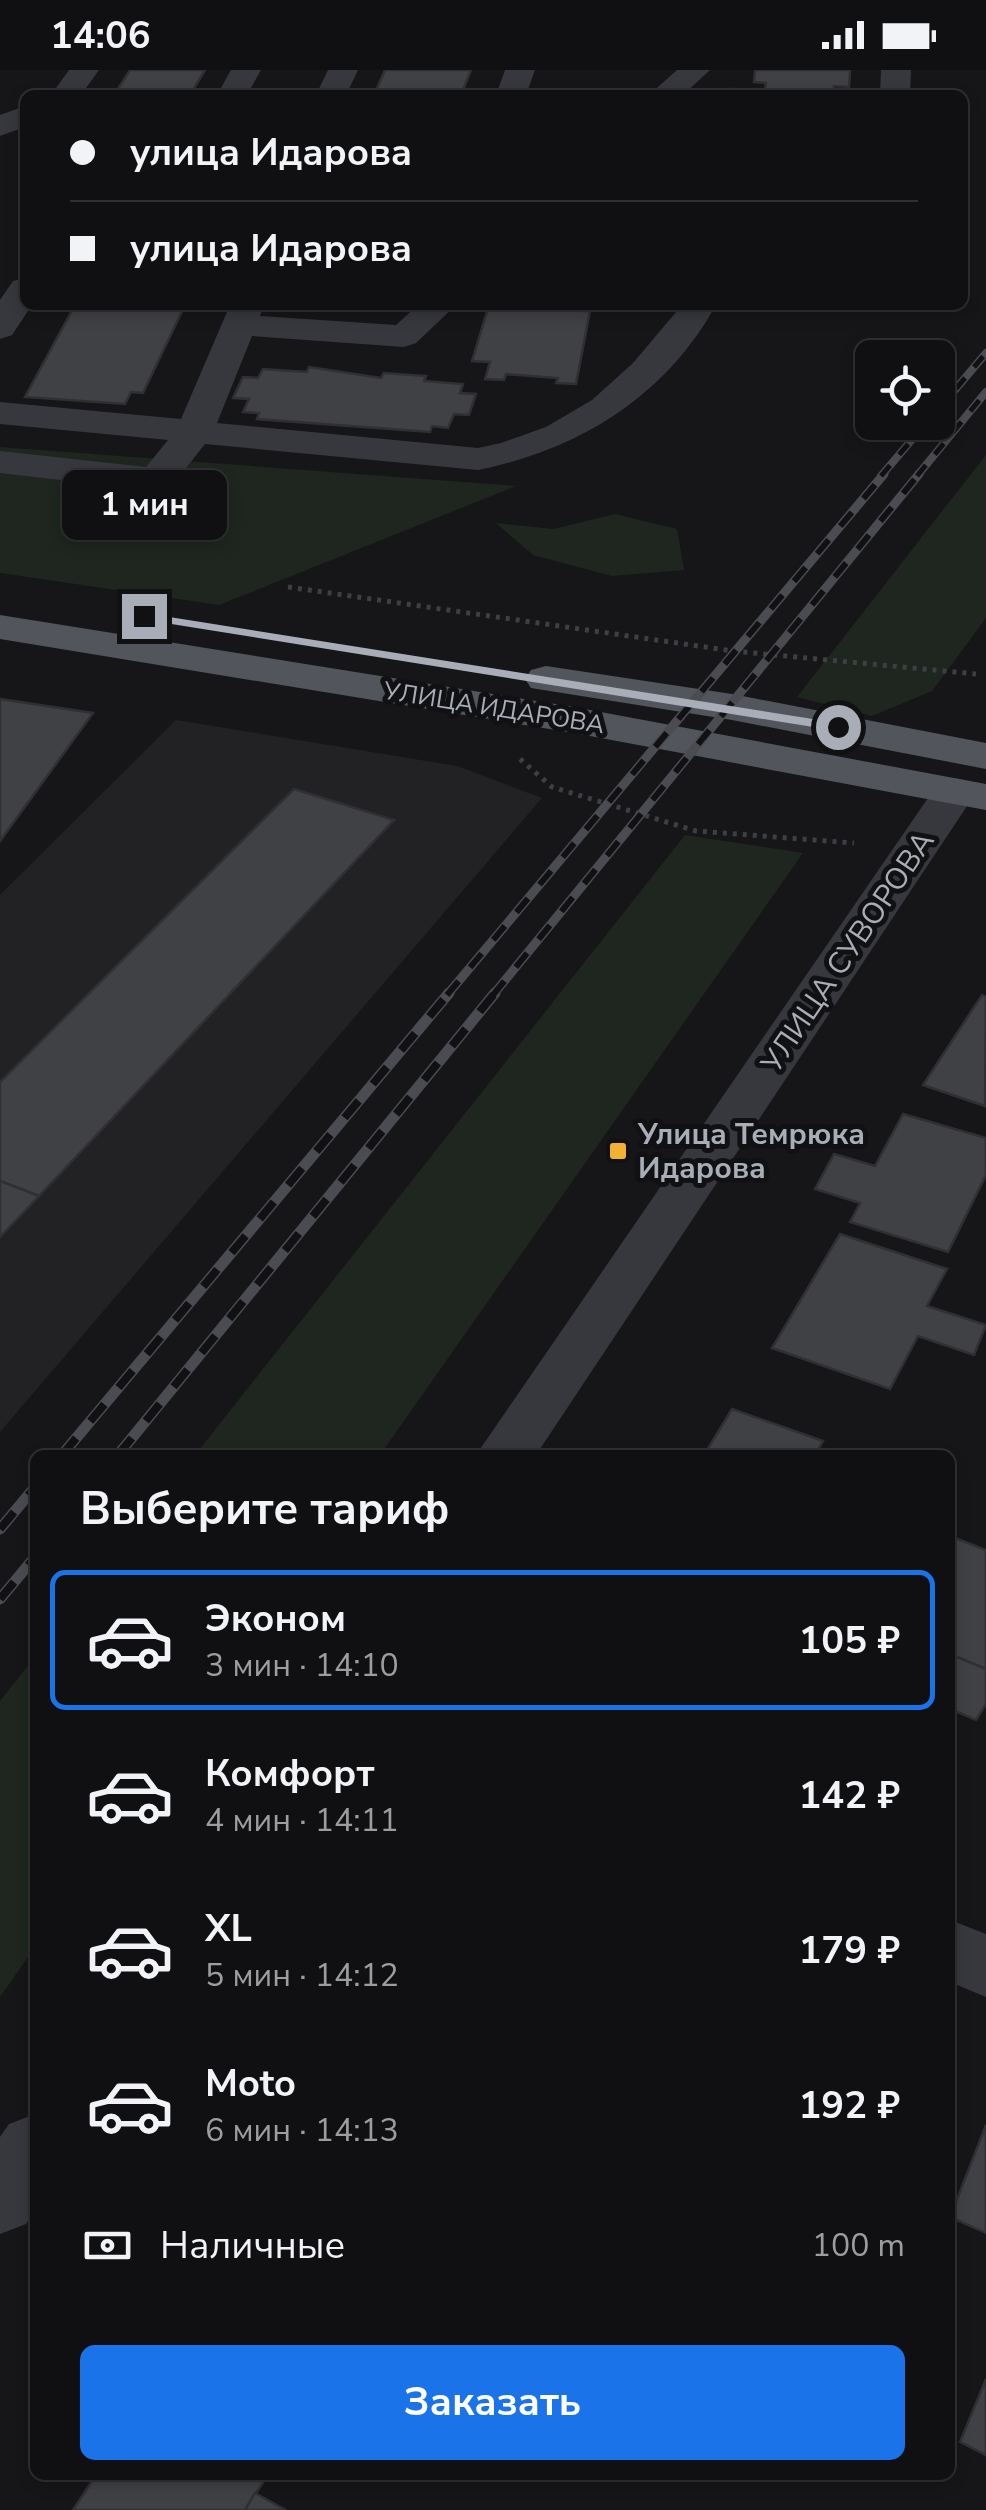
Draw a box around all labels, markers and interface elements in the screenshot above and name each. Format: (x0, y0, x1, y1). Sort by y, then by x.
text: 14:06 (50, 10, 151, 61)
text: улица Идарова (130, 127, 412, 178)
text: улица Идарова (130, 223, 412, 274)
map controls (855, 340, 955, 440)
button: locate (855, 340, 955, 440)
callout: 1 мин (62, 471, 226, 541)
text: 1 мин (100, 483, 189, 526)
route end (122, 594, 167, 639)
street label: УЛИЦА ИДАРОВА (380, 674, 607, 742)
route start (816, 705, 861, 750)
street label: УЛИЦА СУВОРОВА (751, 823, 944, 1082)
place label: Улица Темрюка Идарова (637, 1114, 865, 1189)
marker: Улица Темрюка Идарова (607, 1140, 629, 1162)
text: Выберите тариф (80, 1479, 450, 1540)
text: Эконом (205, 1593, 346, 1644)
icon: car (85, 1595, 175, 1685)
text: 105 ₽ (799, 1615, 900, 1666)
text: 3 мин · 14:10 (205, 1644, 399, 1687)
text: Комфорт (205, 1748, 374, 1799)
icon: car (85, 1750, 175, 1840)
text: 142 ₽ (799, 1770, 900, 1821)
text: 4 мин · 14:11 (205, 1799, 399, 1842)
text: XL (205, 1903, 252, 1954)
icon: car (85, 1905, 175, 1995)
text: 179 ₽ (799, 1925, 900, 1976)
text: 5 мин · 14:12 (205, 1954, 399, 1997)
text: Moto (205, 2058, 296, 2109)
icon: car (85, 2060, 175, 2150)
text: 192 ₽ (799, 2080, 900, 2131)
text: 6 мин · 14:13 (205, 2109, 399, 2152)
icon: cash (80, 2218, 135, 2273)
text: Наличные (160, 2220, 345, 2271)
text: 100 m (812, 2224, 905, 2267)
button: Заказать (80, 2345, 905, 2460)

